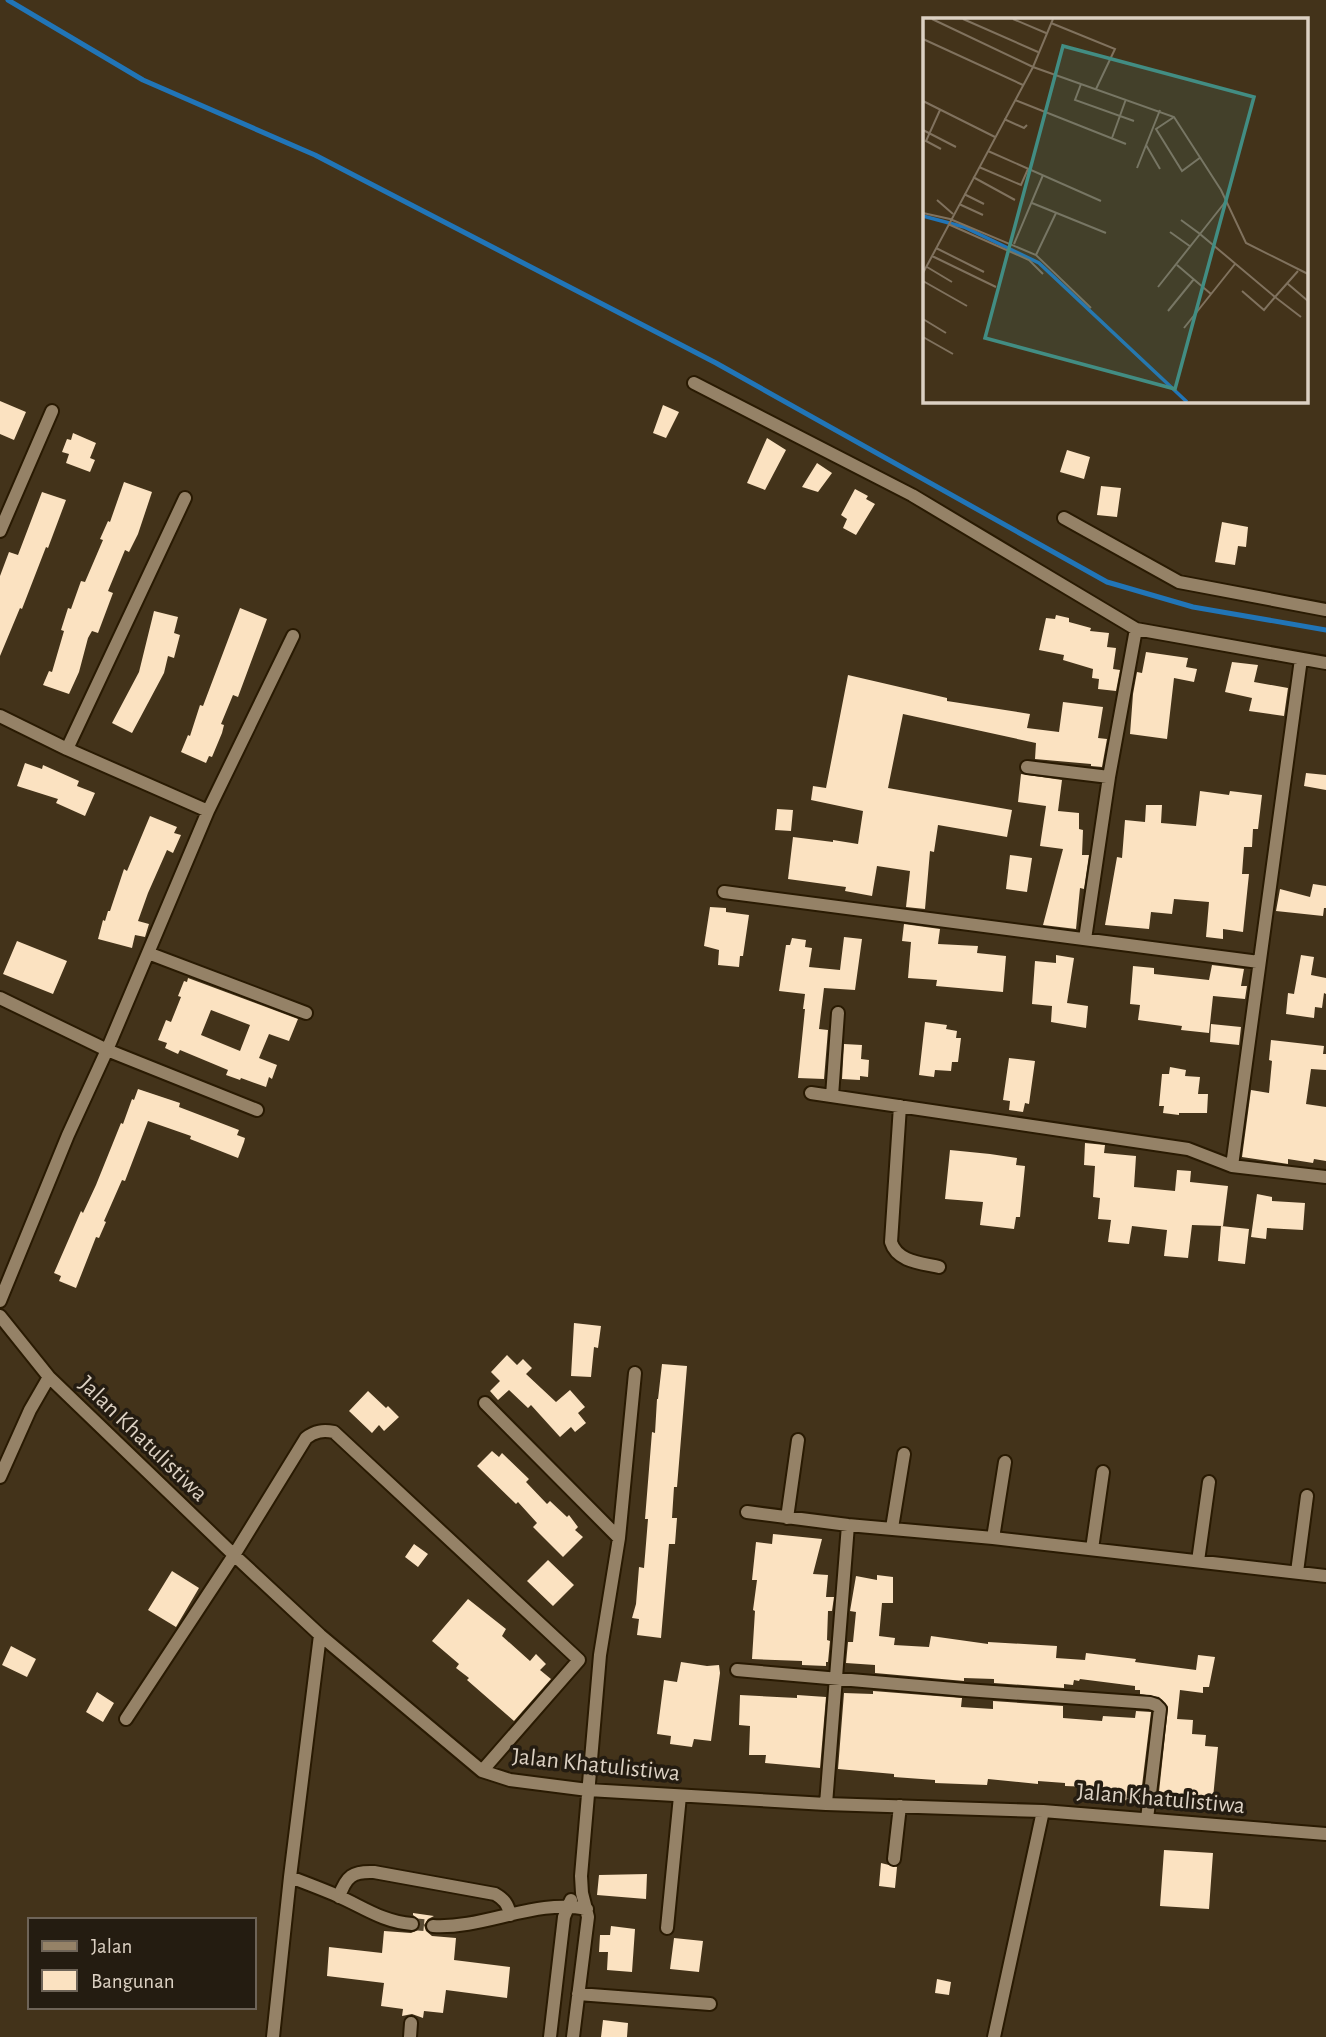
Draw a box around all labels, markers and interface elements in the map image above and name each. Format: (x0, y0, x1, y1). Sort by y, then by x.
inset map (923, 18, 1308, 402)
street label: Jalan Khatulistiwa (74, 1372, 212, 1506)
street label: Jalan Khatulistiwa (511, 1744, 681, 1786)
street label: Jalan Khatulistiwa (1076, 1780, 1246, 1818)
legend (28, 1918, 256, 2009)
text: Jalan (91, 1936, 132, 1957)
text: Bangunan (91, 1971, 175, 1992)

